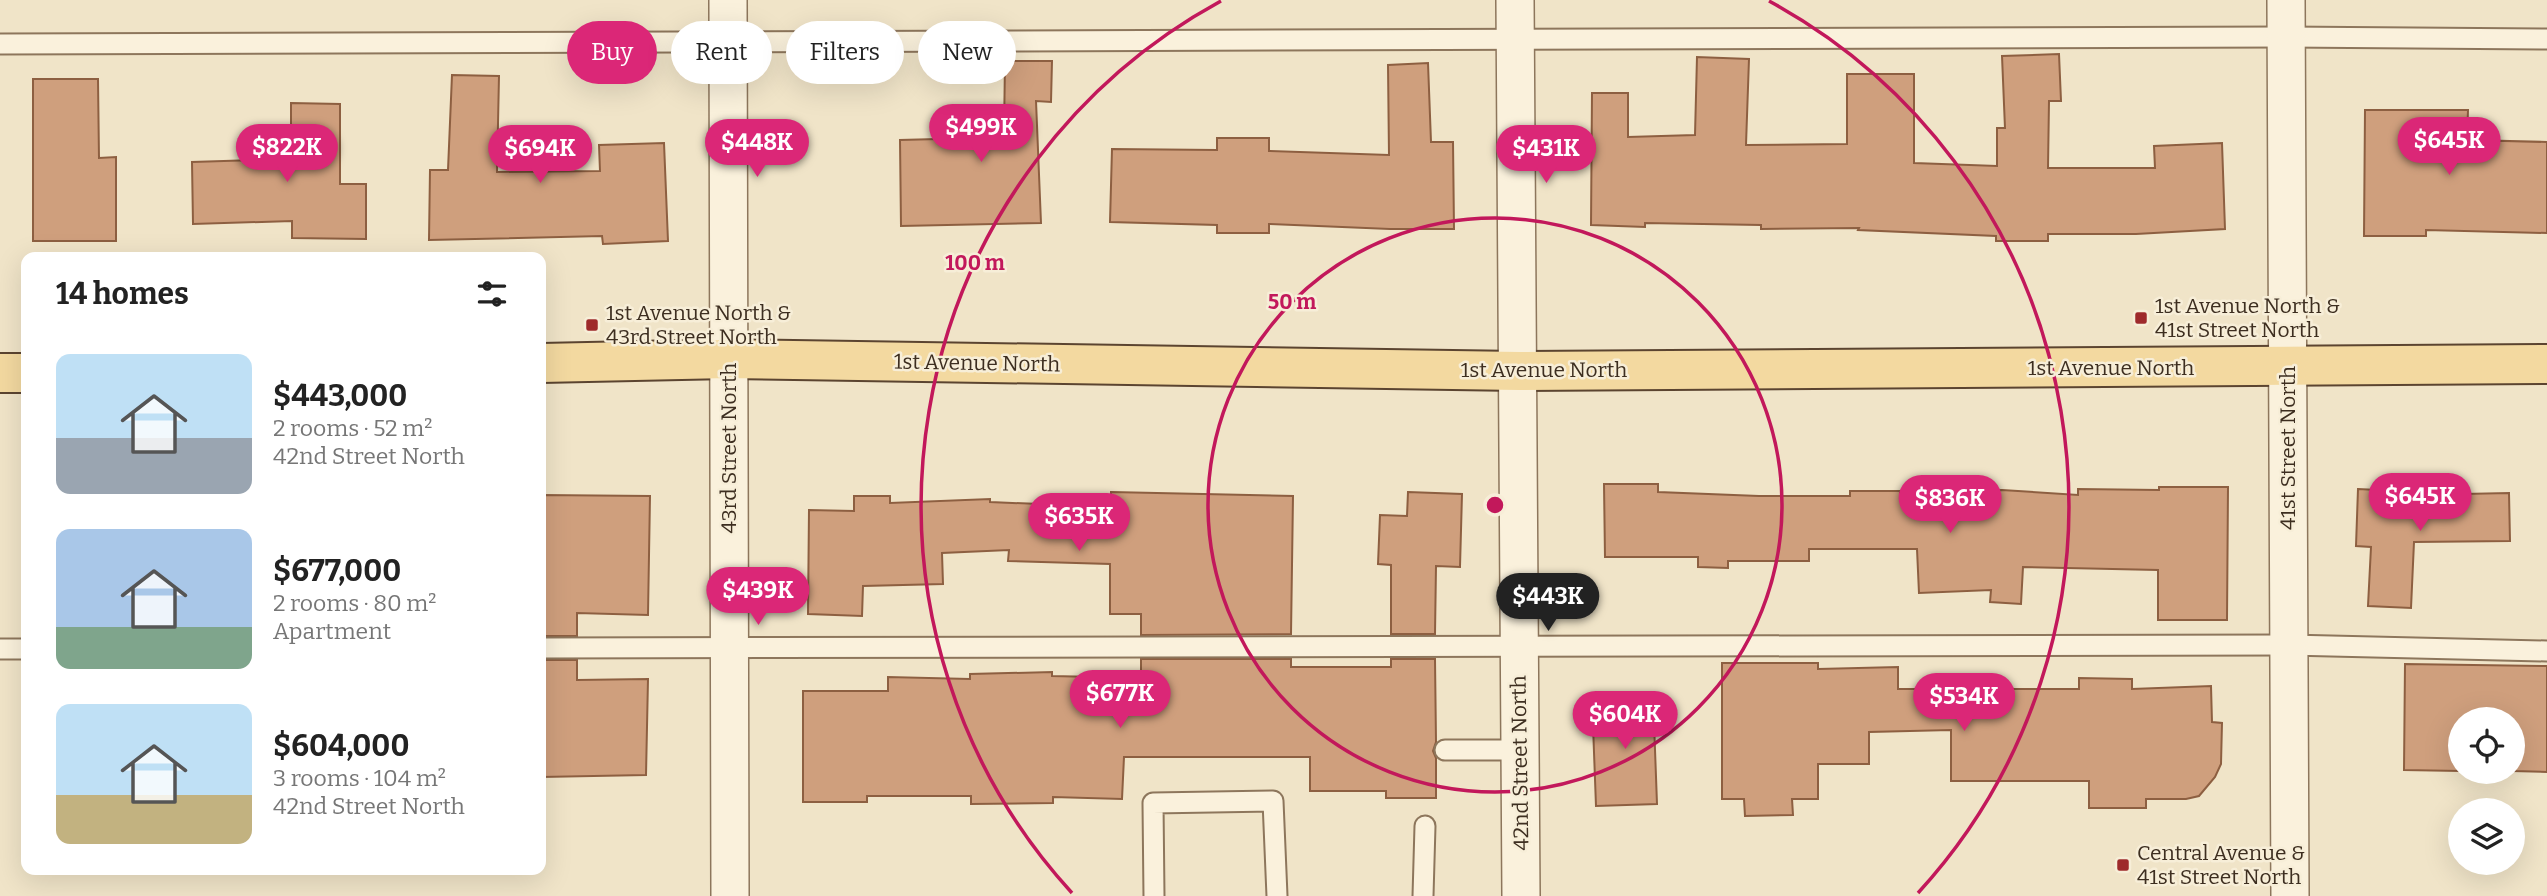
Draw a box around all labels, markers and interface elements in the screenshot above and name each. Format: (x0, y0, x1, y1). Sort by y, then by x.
chip: Buy (567, 21, 657, 84)
chip: Rent (671, 21, 772, 84)
chip: Filters (786, 21, 904, 84)
chip: New (918, 21, 1016, 84)
pin: $499K (932, 104, 1030, 164)
text: $499K (945, 113, 1017, 141)
pin: $645K (2400, 118, 2498, 177)
pin: $448K (708, 120, 806, 179)
pin: $822K (238, 124, 336, 184)
pin: $694K (491, 125, 589, 185)
pin: $431K (1497, 125, 1595, 185)
text: $645K (2414, 126, 2484, 154)
text: $448K (721, 128, 793, 156)
text: $822K (252, 133, 322, 161)
text: $694K (504, 134, 576, 162)
text: $431K (1512, 134, 1580, 162)
text: 100 m (945, 250, 1005, 276)
icon: filters (473, 275, 511, 313)
text: 14 homes (56, 276, 189, 312)
text: 50 m (1268, 289, 1316, 315)
place label: 1st Avenue North & 41st Street North (2155, 293, 2340, 343)
place label: 1st Avenue North & 43rd Street North (606, 300, 791, 350)
marker: 1st Avenue North & 41st Street North (2133, 310, 2149, 326)
marker: 1st Avenue North & 43rd Street North (584, 317, 600, 333)
street label: 1st Avenue North (894, 349, 1060, 377)
street label: 1st Avenue North (2028, 355, 2194, 381)
street label: 1st Avenue North (1461, 357, 1627, 383)
street label: 43rd Street North (716, 363, 742, 533)
street label: 41st Street North (2275, 366, 2301, 530)
text: $443,000 (273, 378, 407, 414)
icon: home (112, 382, 196, 466)
text: 2 rooms · 52 m² (273, 414, 432, 442)
text: 42nd Street North (273, 442, 465, 470)
pin: $645K (2371, 474, 2469, 533)
pin: $836K (1901, 476, 1999, 535)
text: $645K (2385, 482, 2455, 510)
text: $836K (1915, 484, 1985, 512)
centre of rings (1483, 493, 1507, 517)
pin: $635K (1030, 494, 1128, 553)
text: $635K (1044, 502, 1114, 530)
text: $677,000 (273, 553, 401, 589)
icon: home (112, 557, 196, 641)
pin: $439K (709, 568, 807, 627)
pin: $443K (1499, 574, 1597, 633)
text: $439K (722, 576, 794, 604)
text: $443K (1512, 582, 1584, 610)
text: 2 rooms · 80 m² (273, 589, 436, 617)
text: Apartment (273, 617, 391, 645)
pin: $677K (1071, 670, 1169, 730)
pin: $534K (1915, 674, 2013, 733)
street label: 42nd Street North (1505, 675, 1535, 851)
text: $677K (1086, 679, 1154, 707)
text: $534K (1929, 682, 1999, 710)
pin: $604K (1576, 692, 1674, 751)
text: $604K (1589, 700, 1661, 728)
map controls (2448, 707, 2525, 875)
button: locate (2448, 707, 2525, 784)
text: $604,000 (273, 728, 409, 764)
icon: home (112, 732, 196, 816)
text: 3 rooms · 104 m² (273, 764, 446, 792)
text: 42nd Street North (273, 792, 465, 820)
button: layers (2448, 798, 2525, 875)
place label: Central Avenue & 41st Street North (2137, 840, 2305, 890)
marker: Central Avenue & 41st Street North (2115, 857, 2131, 873)

